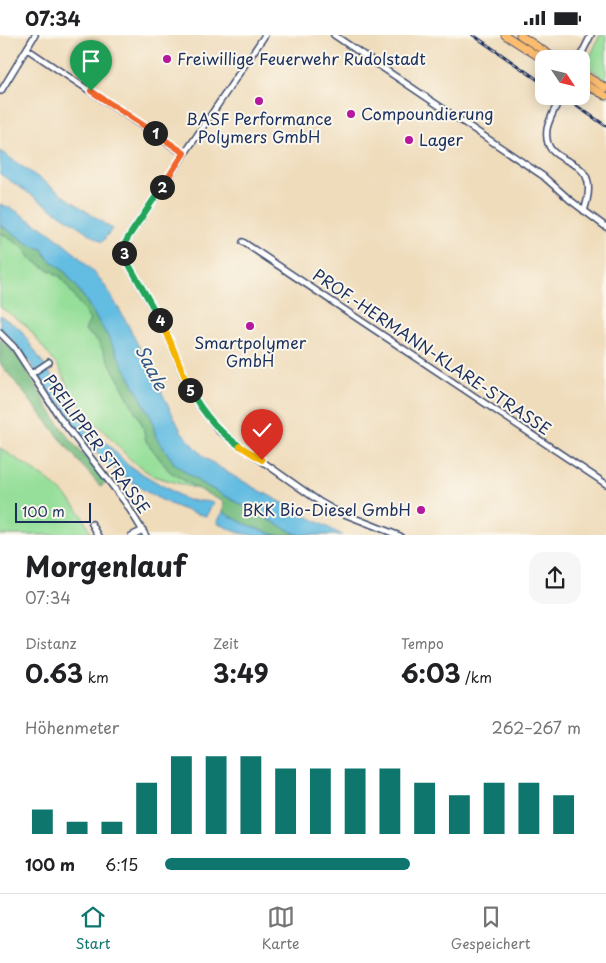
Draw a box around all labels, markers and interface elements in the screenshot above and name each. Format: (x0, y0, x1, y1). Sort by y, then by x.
text: 07:34 (25, 4, 81, 32)
pin (70, 40, 112, 91)
place label: Freiwillige Feuerwehr Rudolstadt (177, 46, 426, 70)
icon: arrive (77, 47, 105, 75)
north arrow (535, 50, 590, 105)
map controls (535, 50, 590, 105)
marker: Freiwillige Feuerwehr Rudolstadt (161, 53, 173, 65)
marker: BASF Performance Polymers GmbH (253, 95, 265, 107)
place label: Compoundierung (361, 101, 493, 125)
place label: BASF Performance Polymers GmbH (186, 106, 332, 148)
marker: Compoundierung (345, 108, 357, 120)
pin: 1 (142, 121, 168, 145)
text: 1 (152, 123, 159, 144)
place label: Lager (419, 127, 464, 151)
marker: Lager (403, 134, 415, 146)
pin: 2 (150, 175, 174, 199)
text: 2 (158, 177, 167, 198)
pin: 3 (112, 241, 136, 265)
text: 3 (120, 243, 129, 264)
street label: PROF.-HERMANN-KLARE-STRASSE (309, 262, 556, 440)
pin: 4 (148, 307, 172, 333)
text: 4 (156, 310, 165, 331)
marker: Smartpolymer GmbH (244, 320, 256, 332)
place label: Smartpolymer GmbH (194, 330, 307, 372)
water label: Saale (129, 340, 176, 396)
street label: PREILIPPER STRASSE (39, 369, 157, 518)
pin: 5 (178, 377, 202, 403)
text: 5 (186, 380, 195, 401)
pin (241, 409, 283, 460)
icon: check (248, 416, 276, 444)
place label: BKK Bio-Diesel GmbH (242, 497, 411, 521)
scale bar (15, 501, 91, 524)
text: 100 m (22, 501, 65, 522)
marker: BKK Bio-Diesel GmbH (415, 504, 427, 516)
text: Morgenlauf (25, 544, 186, 587)
button: share (529, 552, 581, 604)
text: 07:34 (25, 585, 71, 609)
text: Distanz (25, 633, 76, 654)
text: Zeit (213, 633, 239, 654)
text: Tempo (401, 633, 444, 654)
text: 0.63 (25, 654, 83, 692)
text: 3:49 (213, 654, 269, 692)
text: 6:03 (401, 654, 461, 692)
text: km (83, 667, 109, 688)
text: /km (461, 667, 492, 688)
text: Höhenmeter (25, 715, 119, 739)
text: 262–267 m (492, 715, 581, 739)
text: 100 m (25, 852, 75, 876)
text: 6:15 (105, 852, 138, 876)
tab: Start (76, 903, 110, 954)
tab: Karte (262, 903, 300, 954)
tab: Gespeichert (451, 903, 530, 954)

